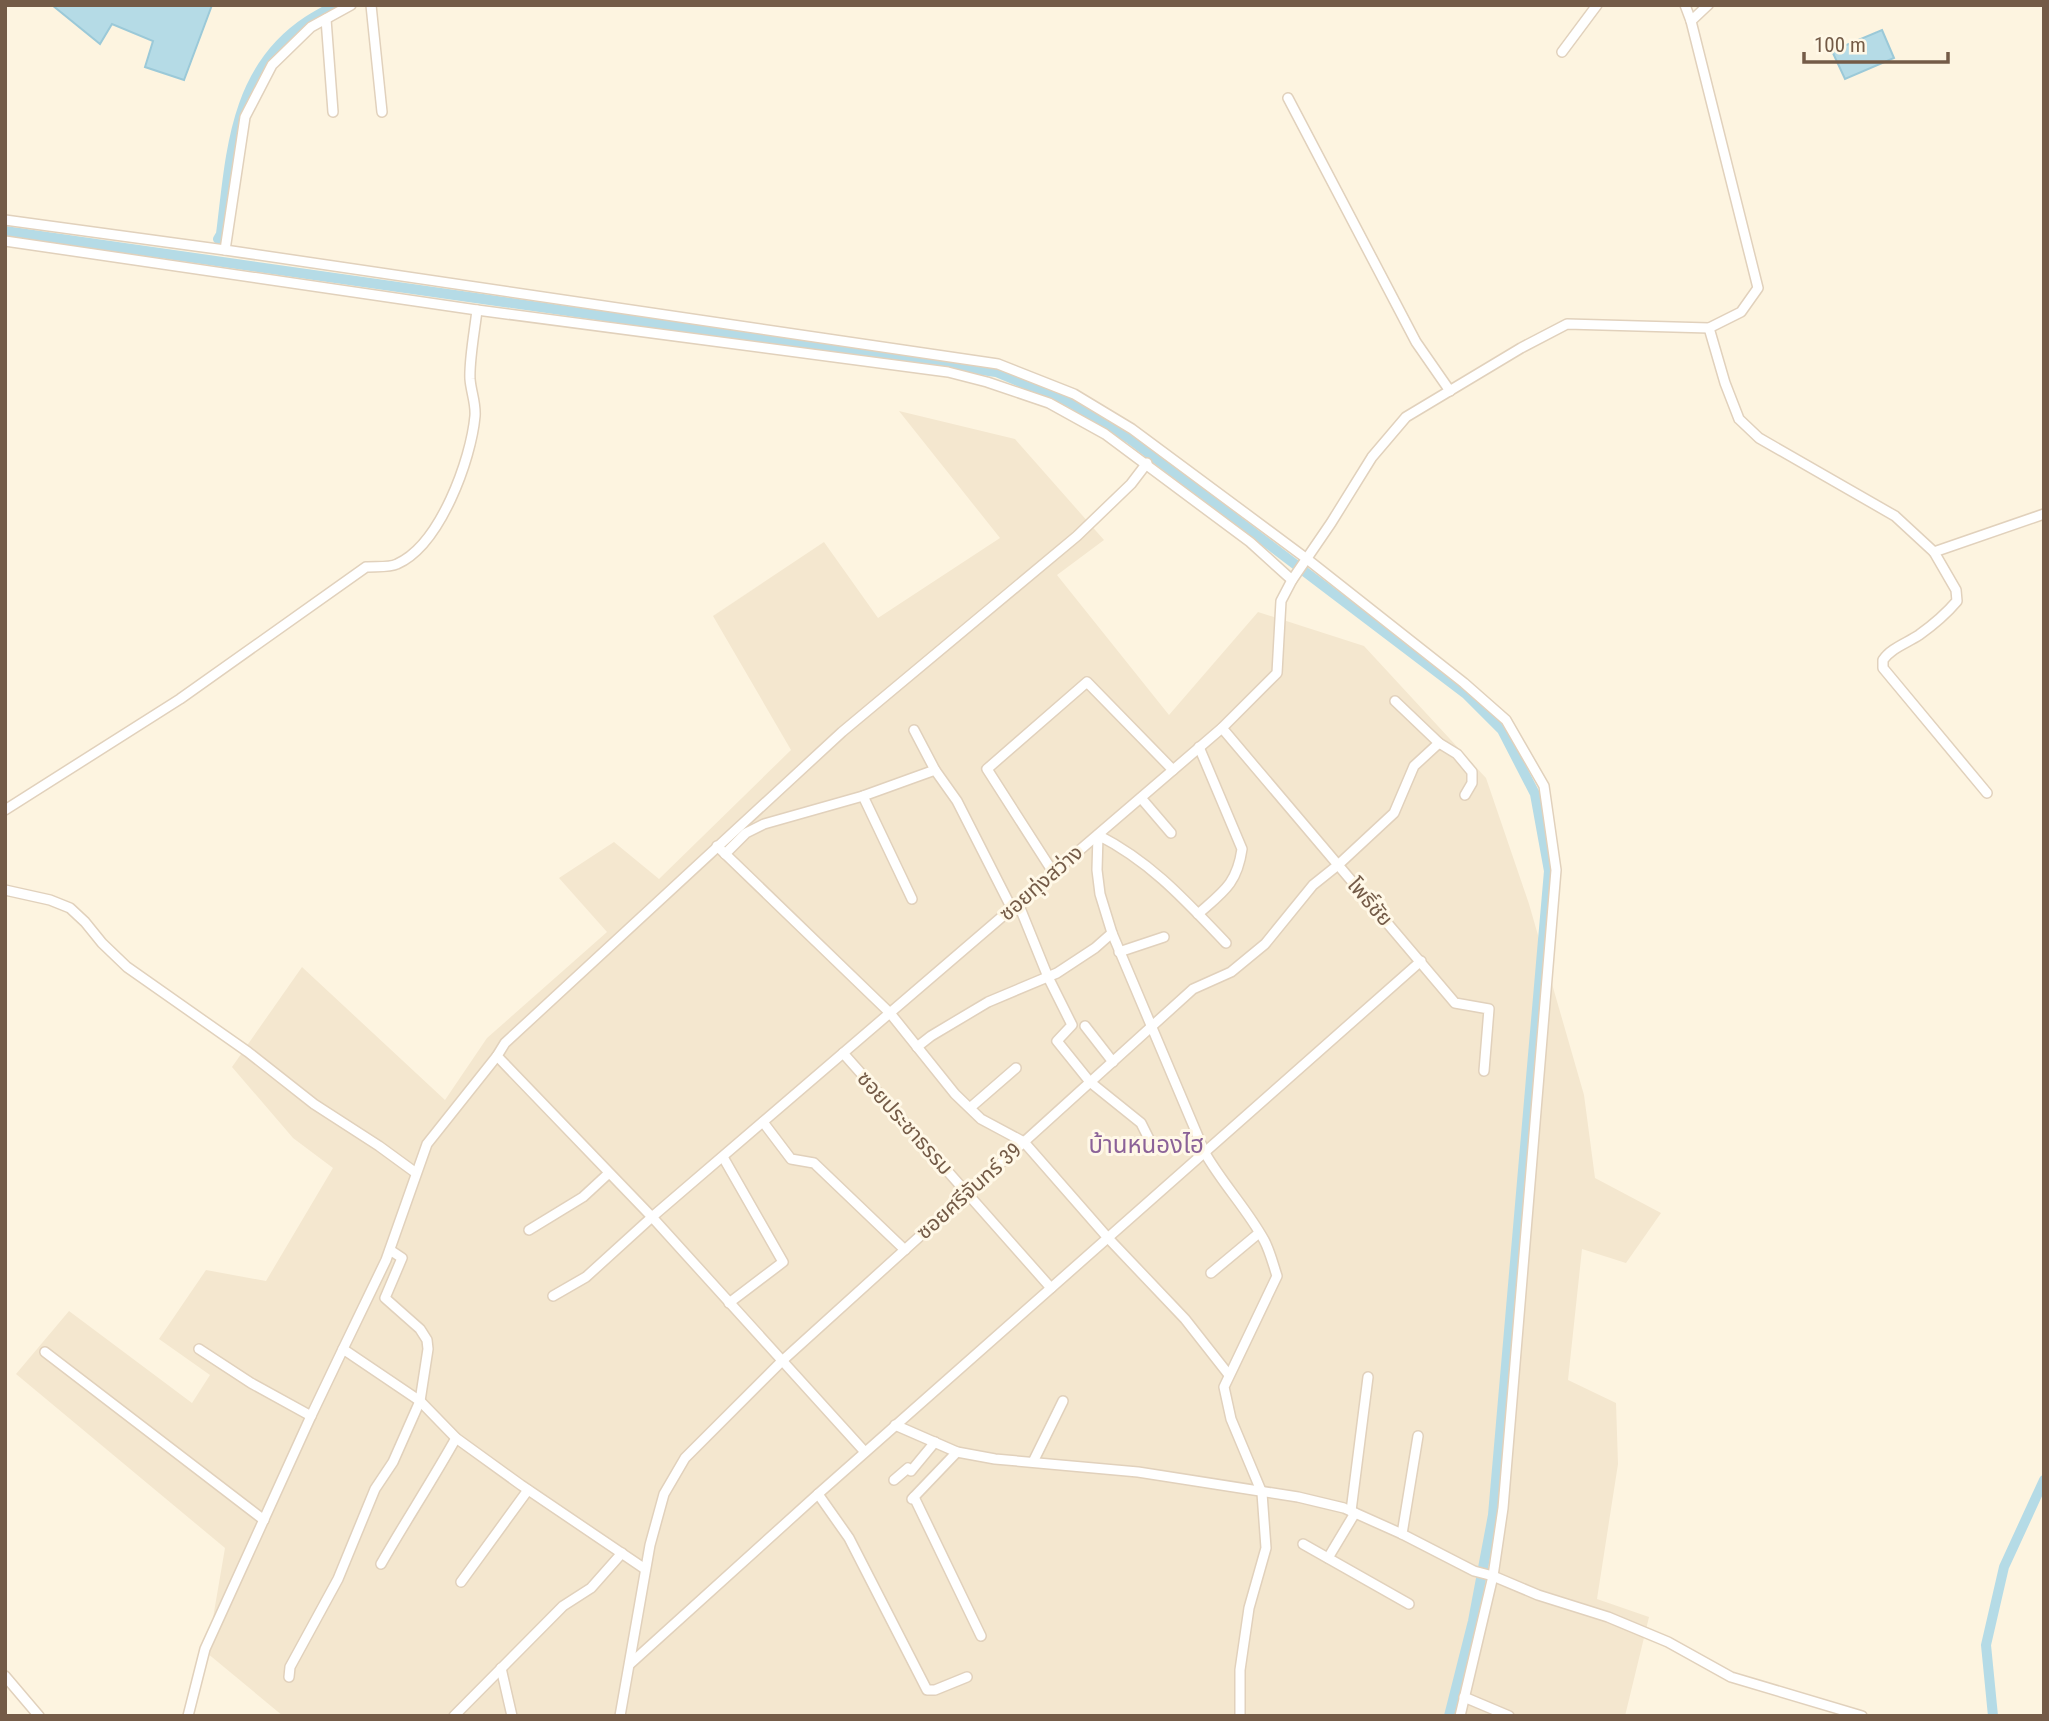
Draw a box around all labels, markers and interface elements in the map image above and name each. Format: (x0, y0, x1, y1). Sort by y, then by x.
scale bar (1804, 21, 1948, 65)
text: 100 m (1814, 33, 1866, 57)
street label: ซอยทุ่งสว่าง (994, 840, 1088, 926)
street label: โพธิ์ชัย (1343, 872, 1398, 931)
street label: ซอยประชาธรรม (852, 1066, 958, 1180)
district label: บ้านหนองไฮ (1089, 1131, 1203, 1159)
street label: ซอยศรีจันทร์ 39 (912, 1138, 1026, 1244)

